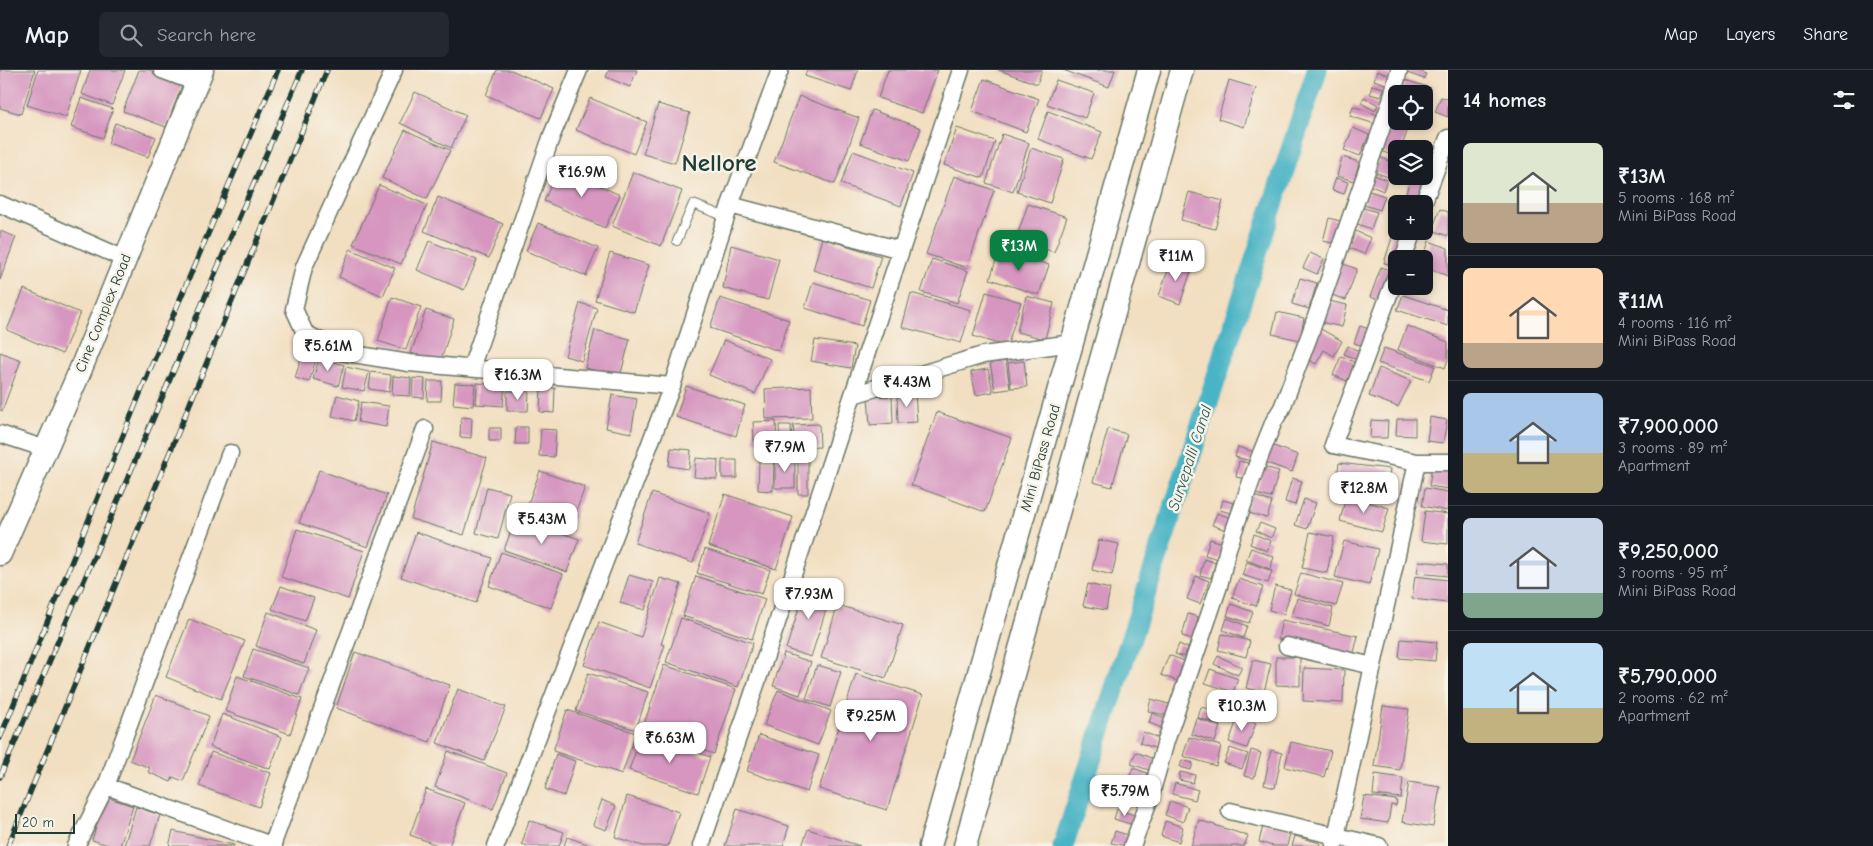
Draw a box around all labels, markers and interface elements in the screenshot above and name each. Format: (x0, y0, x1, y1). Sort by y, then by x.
search box (99, 12, 449, 57)
text: Map (25, 21, 69, 49)
icon: search (117, 21, 145, 49)
text: Search here (157, 24, 256, 46)
text: Map (1664, 24, 1698, 45)
text: Layers (1726, 24, 1775, 45)
text: Share (1803, 24, 1848, 45)
map controls (1388, 85, 1433, 295)
button: locate (1388, 85, 1433, 130)
icon: filters (1830, 86, 1858, 114)
text: 14 homes (1463, 88, 1546, 112)
button: layers (1388, 140, 1433, 185)
district label: Nellore (682, 148, 756, 177)
pin: ₹16.9M (541, 156, 623, 198)
text: ₹16.9M (558, 163, 606, 181)
icon: home (1503, 163, 1563, 223)
text: ₹13M (1618, 164, 1666, 188)
text: 5 rooms · 168 m² (1618, 189, 1734, 207)
button: + (1388, 195, 1433, 240)
text: Mini BiPass Road (1618, 207, 1736, 225)
pin: ₹13M (989, 230, 1049, 272)
text: ₹13M (1001, 237, 1037, 255)
pin: ₹11M (1146, 240, 1206, 282)
text: ₹11M (1159, 247, 1193, 265)
button: − (1388, 250, 1433, 295)
street label: Cine Complex Road (71, 251, 135, 375)
icon: home (1503, 288, 1563, 348)
text: ₹11M (1618, 289, 1663, 313)
text: 4 rooms · 116 m² (1618, 314, 1731, 332)
pin: ₹5.61M (287, 330, 369, 372)
text: Mini BiPass Road (1618, 332, 1736, 350)
text: ₹5.61M (304, 337, 352, 355)
pin: ₹16.3M (477, 358, 559, 401)
text: ₹16.3M (494, 366, 542, 384)
pin: ₹4.43M (866, 366, 948, 408)
text: ₹4.43M (883, 373, 931, 391)
street label: Mini BiPass Road (1016, 402, 1064, 514)
water label: Survepalli Canal (1165, 403, 1216, 513)
icon: home (1503, 413, 1563, 473)
text: ₹7,900,000 (1618, 414, 1719, 438)
pin: ₹7.9M (750, 430, 820, 473)
text: ₹7.9M (765, 438, 805, 456)
text: 3 rooms · 89 m² (1618, 439, 1727, 457)
text: Apartment (1618, 457, 1690, 475)
pin: ₹12.8M (1323, 472, 1405, 514)
text: ₹12.8M (1340, 479, 1388, 497)
pin: ₹5.43M (501, 502, 583, 545)
text: ₹5.43M (518, 510, 566, 528)
icon: home (1503, 538, 1563, 598)
text: ₹9,250,000 (1618, 539, 1719, 563)
text: 3 rooms · 95 m² (1618, 564, 1728, 582)
pin: ₹7.93M (768, 578, 850, 620)
text: Mini BiPass Road (1618, 582, 1736, 600)
text: ₹7.93M (785, 585, 833, 603)
icon: home (1503, 663, 1563, 723)
text: ₹5,790,000 (1618, 664, 1717, 688)
text: 2 rooms · 62 m² (1618, 689, 1728, 707)
pin: ₹10.3M (1201, 690, 1283, 732)
text: ₹10.3M (1218, 697, 1266, 715)
pin: ₹9.25M (830, 700, 912, 742)
text: ₹9.25M (846, 707, 896, 725)
text: Apartment (1618, 707, 1690, 725)
pin: ₹6.63M (629, 722, 711, 764)
text: ₹6.63M (645, 729, 695, 747)
pin: ₹5.79M (1084, 774, 1166, 817)
text: ₹5.79M (1101, 782, 1149, 800)
scale bar (15, 811, 75, 834)
text: 20 m (22, 814, 54, 831)

